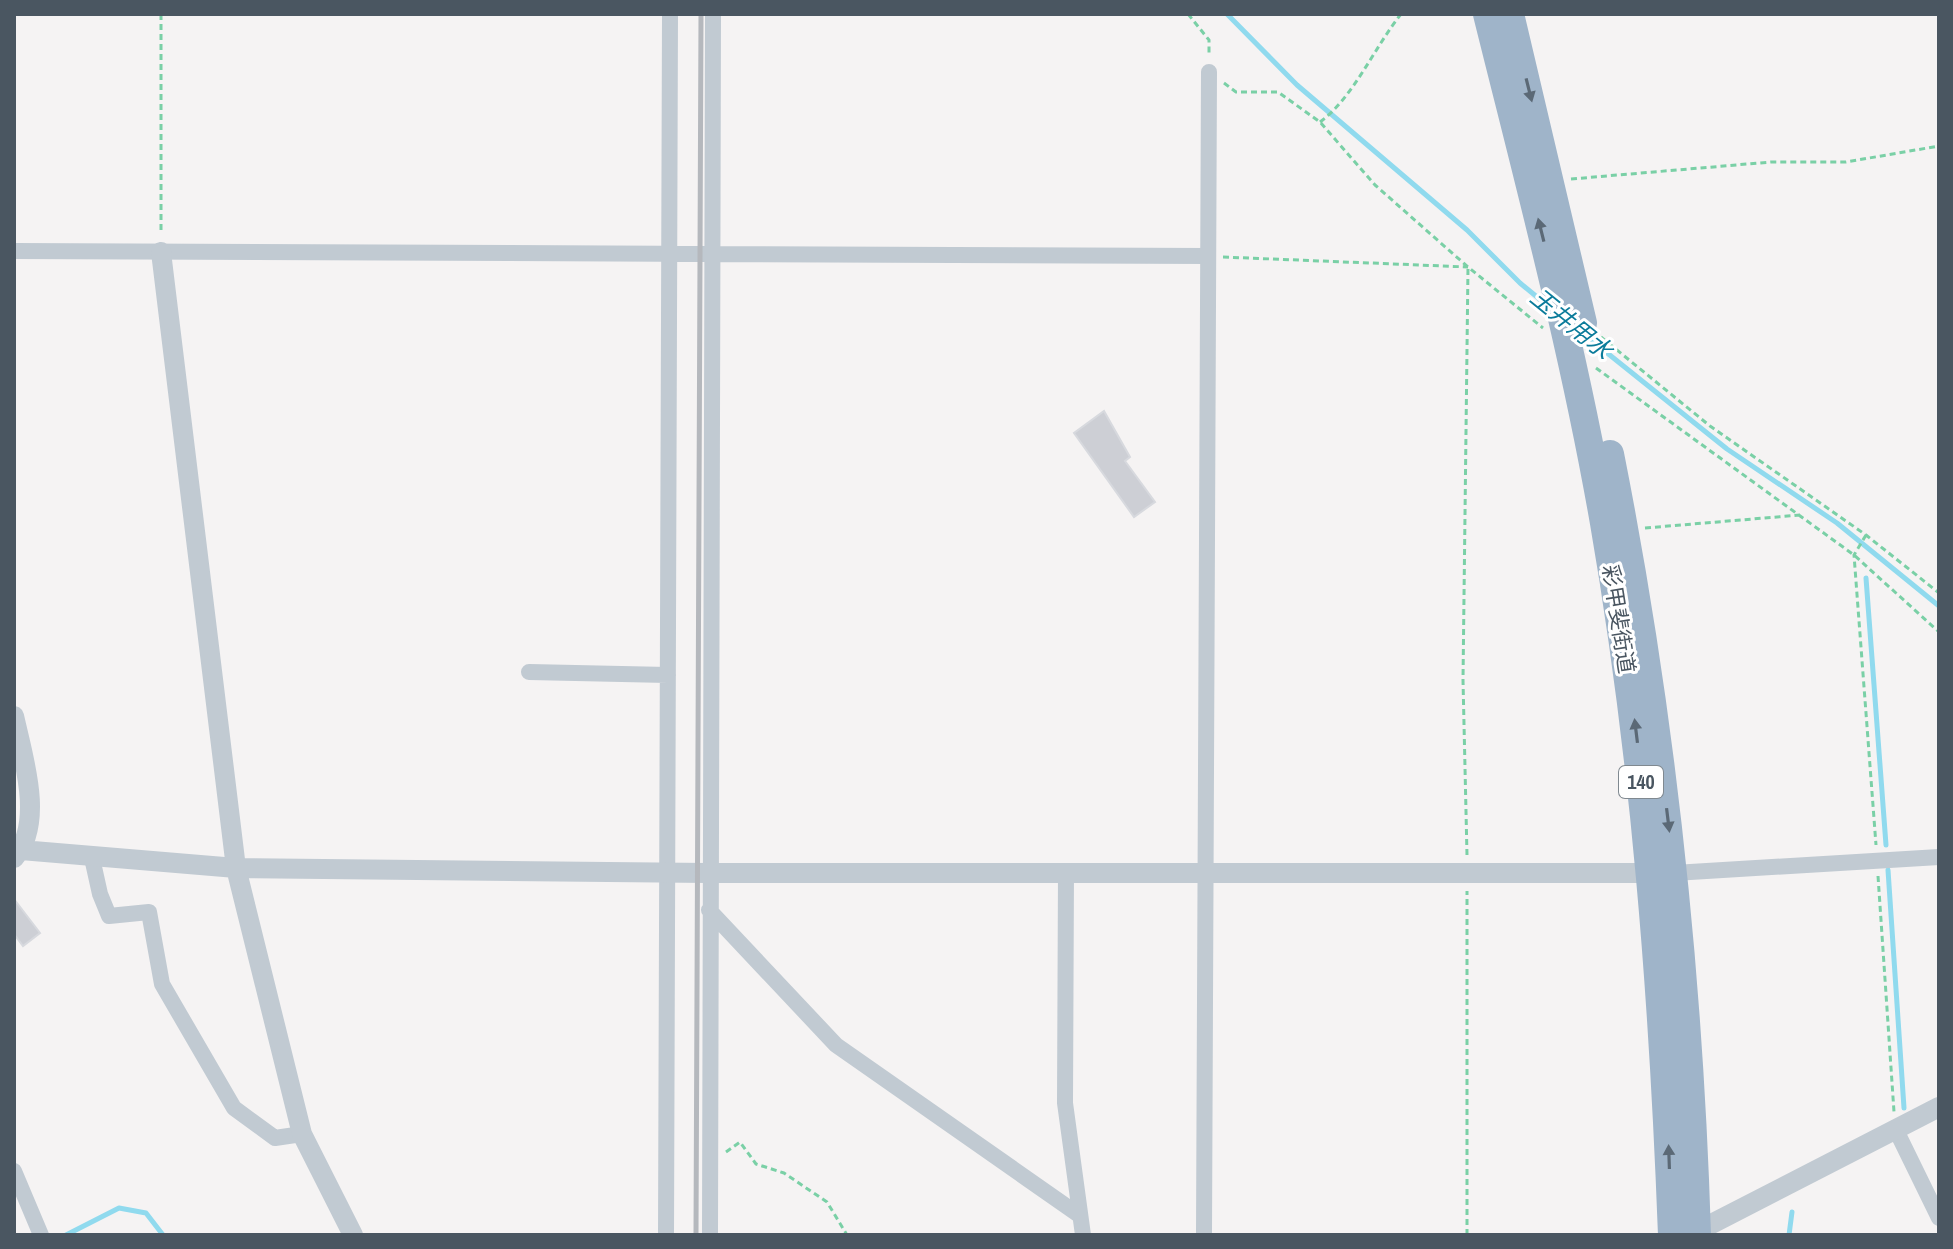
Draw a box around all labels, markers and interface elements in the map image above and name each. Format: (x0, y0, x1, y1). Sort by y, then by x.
one-way arrow (1523, 77, 1535, 102)
one-way arrow (1534, 217, 1546, 242)
water label: 玉井用水 (1524, 281, 1621, 368)
street label: 彩甲斐街道 (1596, 562, 1642, 676)
one-way arrow (1629, 718, 1642, 743)
road number: 140 (1619, 766, 1663, 798)
one-way arrow (1662, 807, 1675, 832)
one-way arrow (1663, 1144, 1676, 1169)

